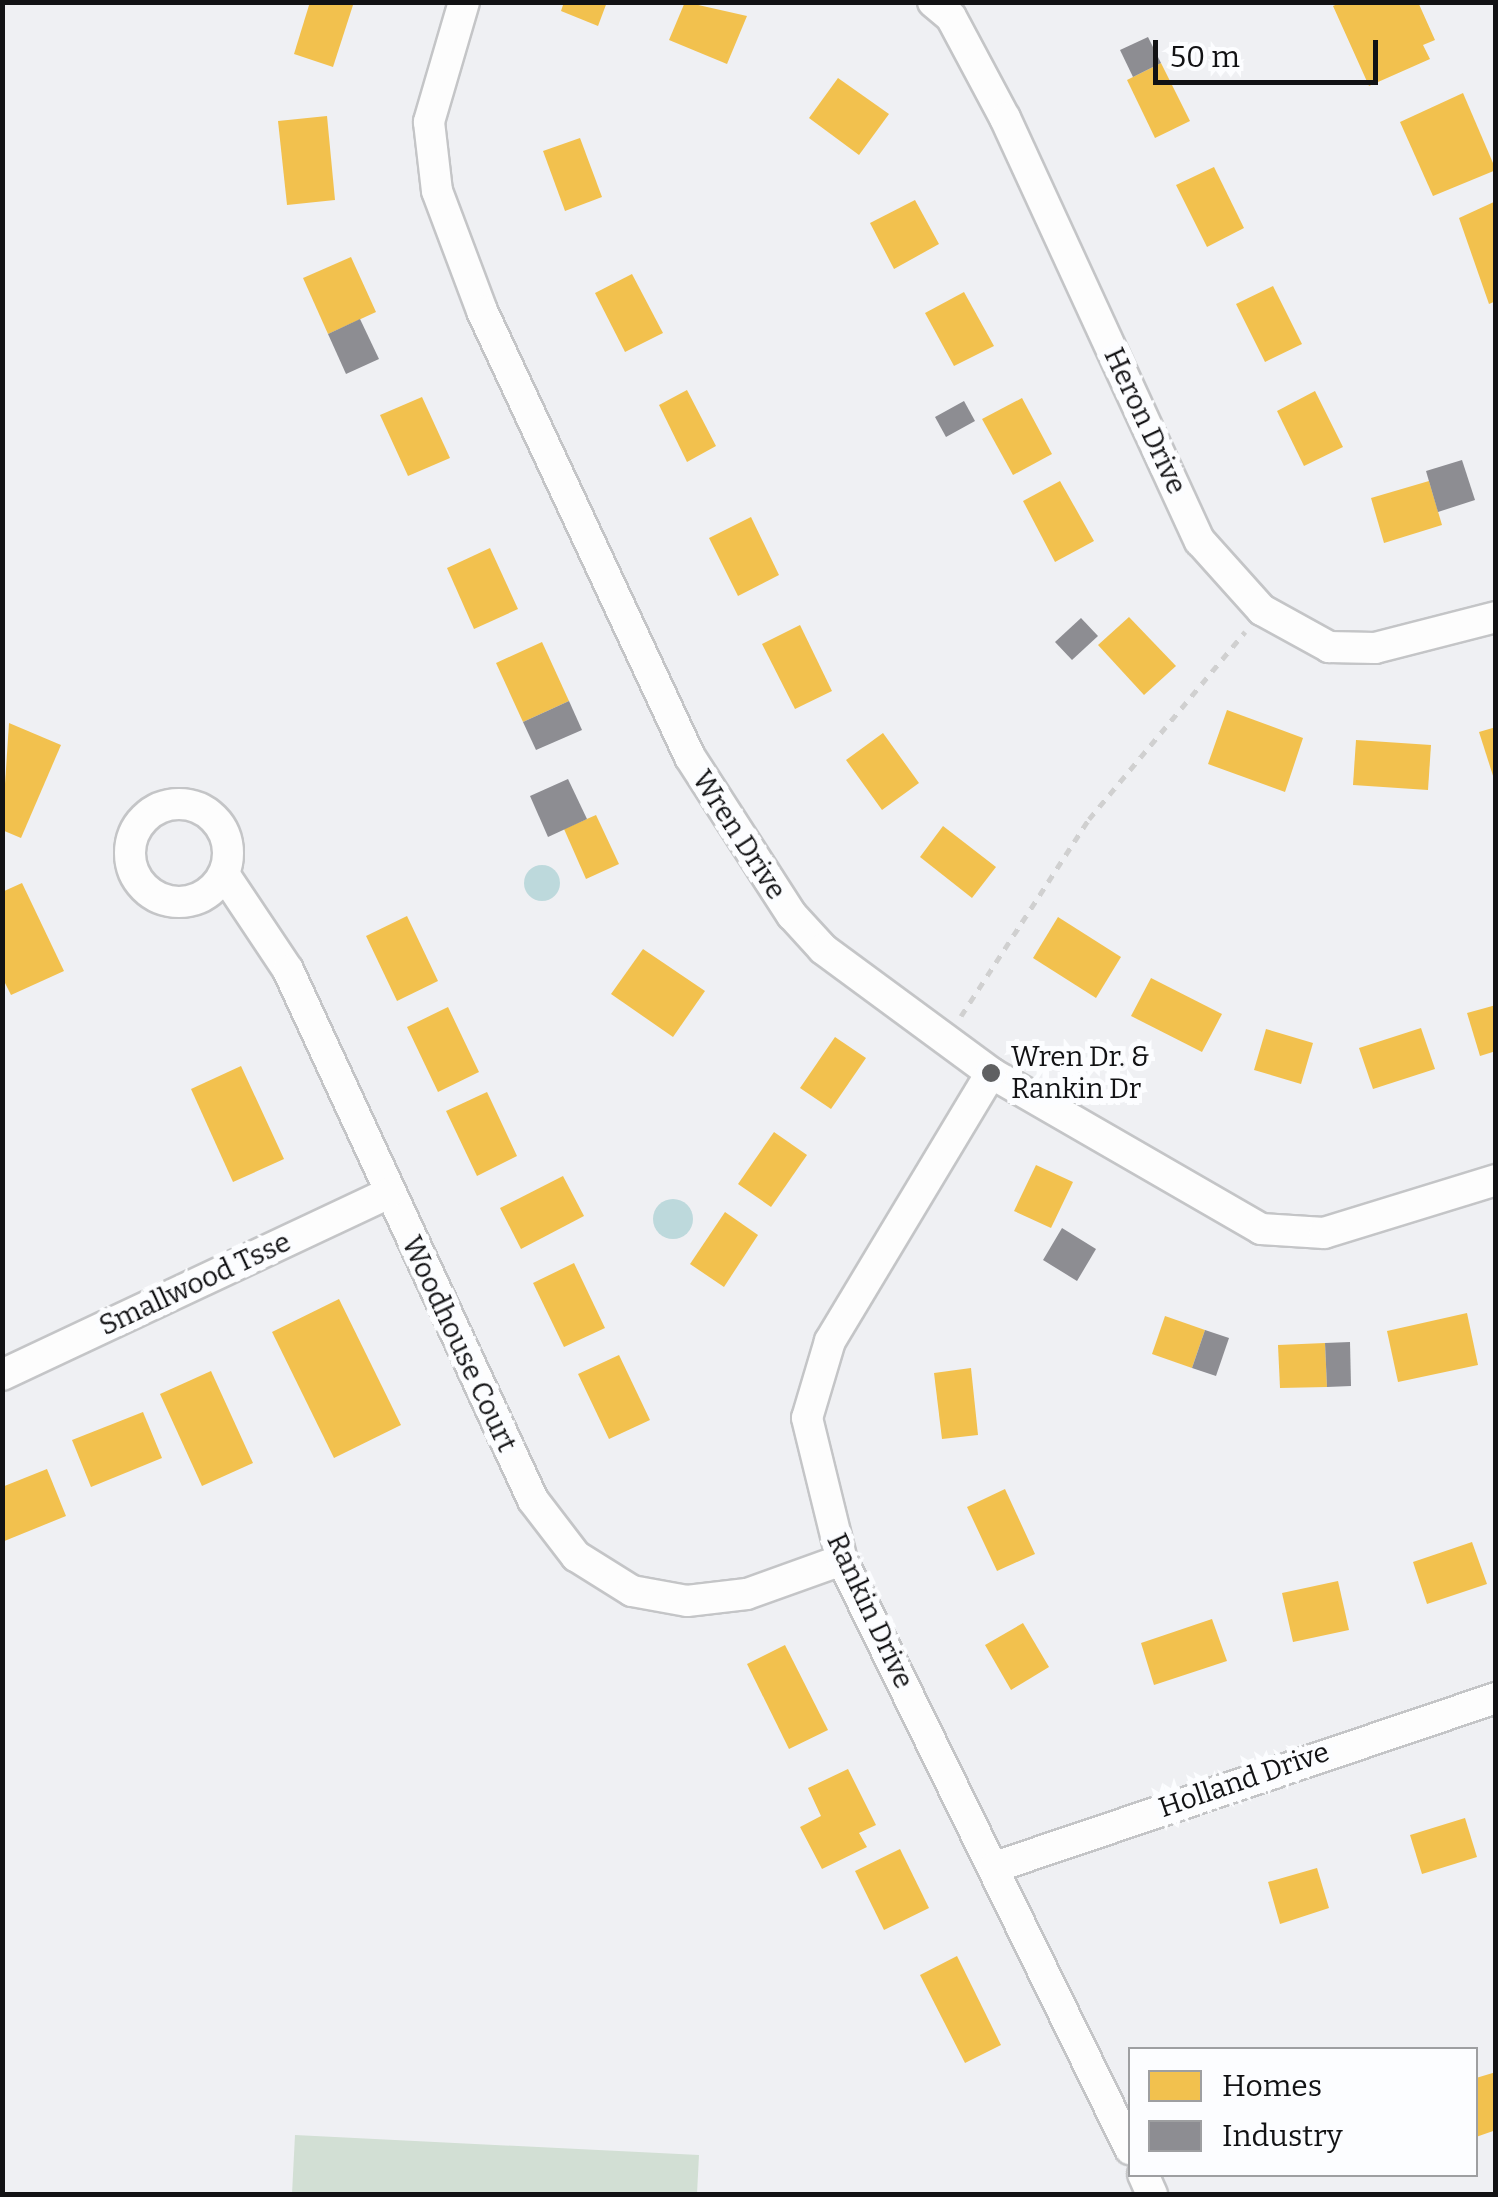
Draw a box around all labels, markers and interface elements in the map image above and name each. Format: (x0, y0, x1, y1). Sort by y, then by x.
scale bar (1158, 20, 1383, 82)
text: 50 m (1170, 39, 1240, 75)
street label: Heron Drive (1097, 343, 1193, 499)
street label: Wren Drive (685, 764, 793, 906)
place label: Wren Dr. & Rankin Dr (1011, 1040, 1150, 1106)
marker: Wren Dr. & Rankin Dr (980, 1062, 1002, 1084)
street label: Smallwood Tsse (94, 1225, 296, 1343)
street label: Woodhouse Court (394, 1231, 524, 1457)
street label: Rankin Drive (819, 1528, 921, 1694)
street label: Holland Drive (1154, 1735, 1334, 1825)
legend (1128, 2047, 1478, 2177)
text: Homes (1222, 2068, 1322, 2104)
text: Industry (1222, 2118, 1343, 2154)

